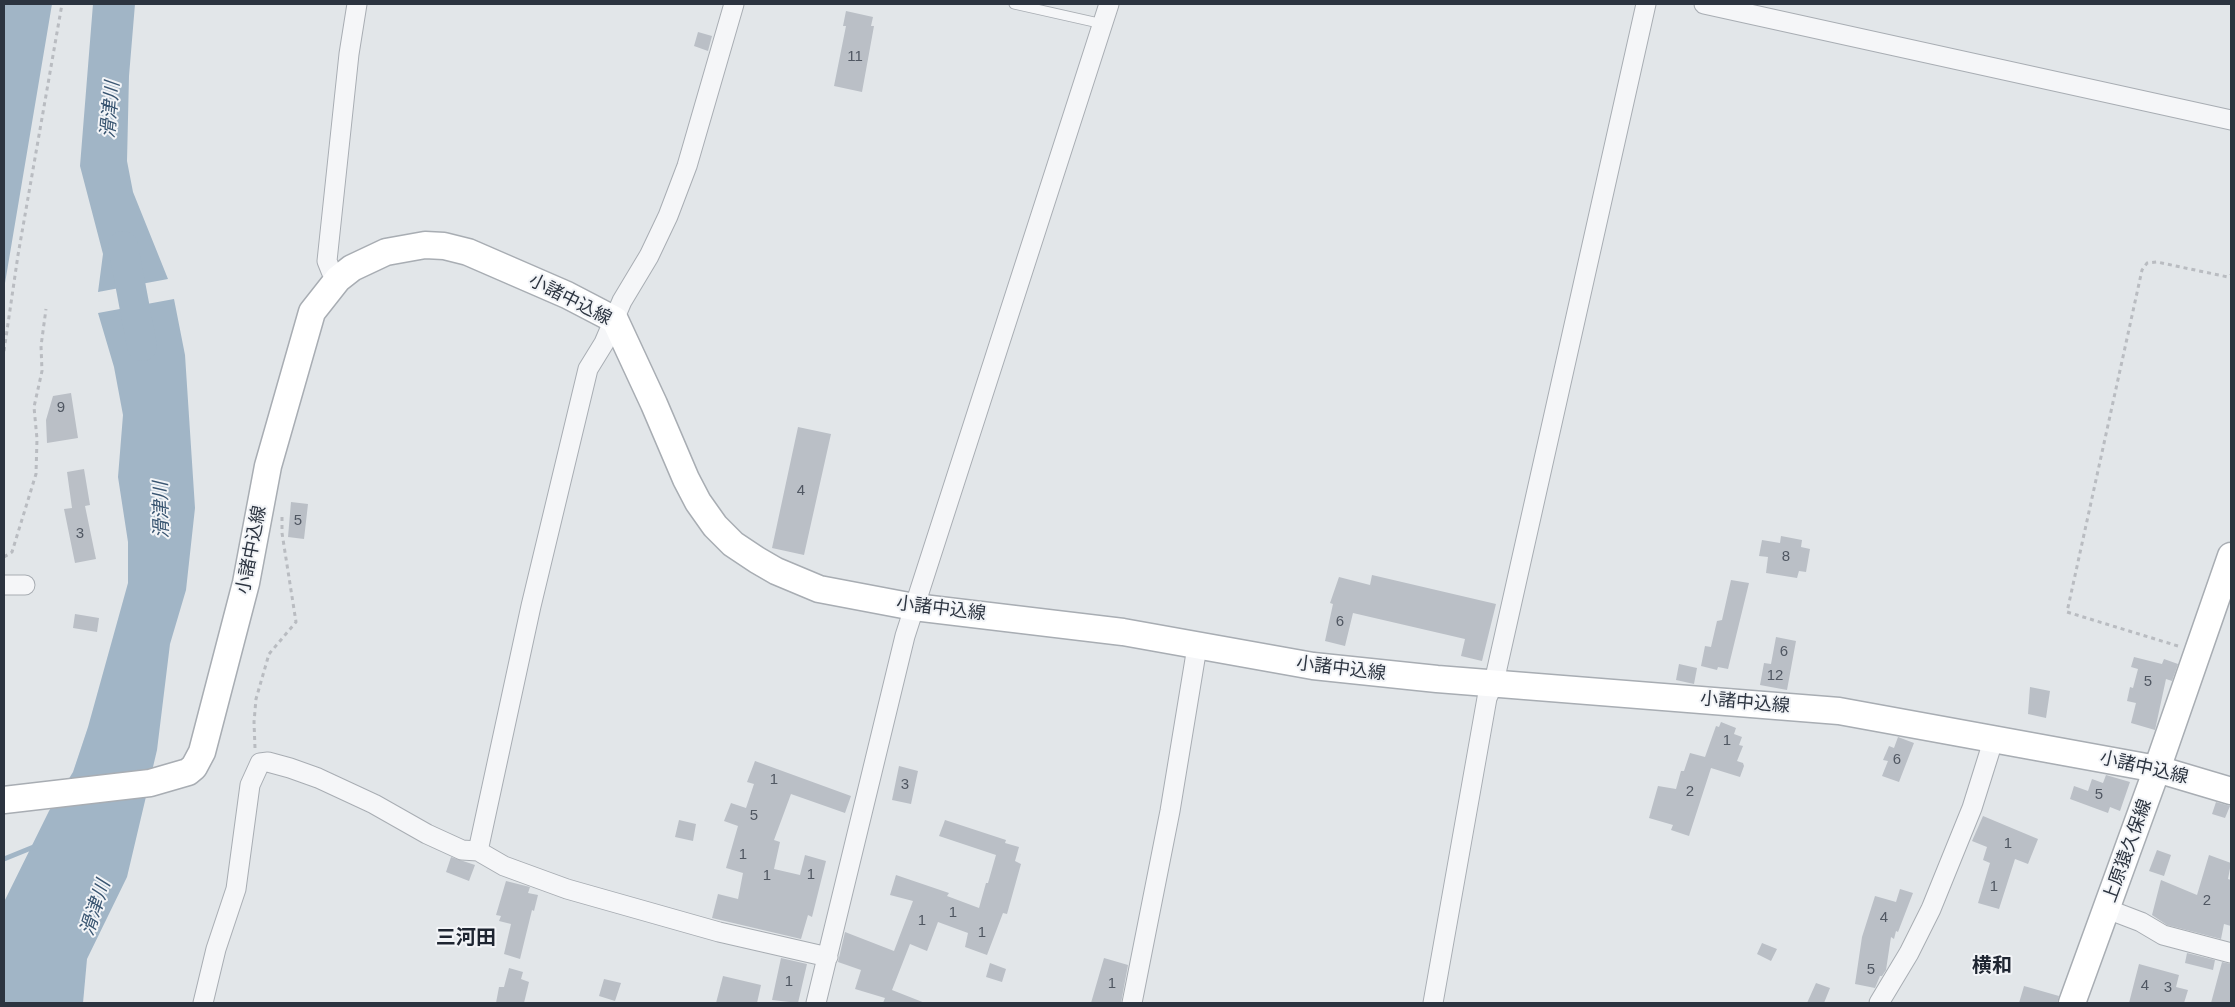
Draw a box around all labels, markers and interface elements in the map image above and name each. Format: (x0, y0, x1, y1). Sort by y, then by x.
house number: 11 (847, 48, 863, 66)
water label: 滑津川 (97, 81, 125, 139)
street label: 小諸中込線 (525, 270, 615, 330)
house number: 9 (57, 399, 65, 417)
water label: 滑津川 (150, 481, 174, 539)
house number: 4 (797, 482, 805, 500)
street label: 小諸中込線 (233, 504, 271, 596)
house number: 5 (294, 512, 302, 530)
house number: 3 (76, 525, 84, 543)
house number: 8 (1782, 548, 1790, 566)
street label: 小諸中込線 (895, 593, 987, 625)
house number: 6 (1336, 613, 1344, 631)
house number: 6 (1780, 643, 1788, 661)
street label: 小諸中込線 (1295, 653, 1387, 685)
house number: 12 (1767, 667, 1783, 685)
house number: 5 (2144, 673, 2152, 691)
street label: 小諸中込線 (1699, 688, 1791, 718)
house number: 1 (1723, 732, 1731, 750)
street label: 小諸中込線 (2098, 747, 2190, 789)
house number: 6 (1893, 751, 1901, 769)
house number: 1 (770, 771, 778, 789)
house number: 3 (901, 776, 909, 794)
house number: 2 (1686, 783, 1694, 801)
house number: 5 (2095, 786, 2103, 804)
street label: 上原猿久保線 (2099, 797, 2157, 905)
house number: 5 (750, 807, 758, 825)
house number: 1 (2004, 835, 2012, 853)
house number: 1 (739, 846, 747, 864)
house number: 1 (807, 866, 815, 884)
house number: 1 (763, 867, 771, 885)
water label: 滑津川 (76, 877, 116, 939)
house number: 1 (1990, 878, 1998, 896)
house number: 2 (2203, 892, 2211, 910)
house number: 1 (949, 904, 957, 922)
house number: 4 (1880, 909, 1888, 927)
house number: 1 (918, 912, 926, 930)
house number: 1 (978, 924, 986, 942)
district label: 三河田 (436, 926, 496, 950)
district label: 横和 (1972, 954, 2012, 978)
house number: 5 (1867, 961, 1875, 979)
house number: 1 (785, 973, 793, 991)
house number: 1 (1108, 975, 1116, 993)
house number: 4 (2141, 977, 2149, 995)
house number: 3 (2164, 979, 2172, 997)

